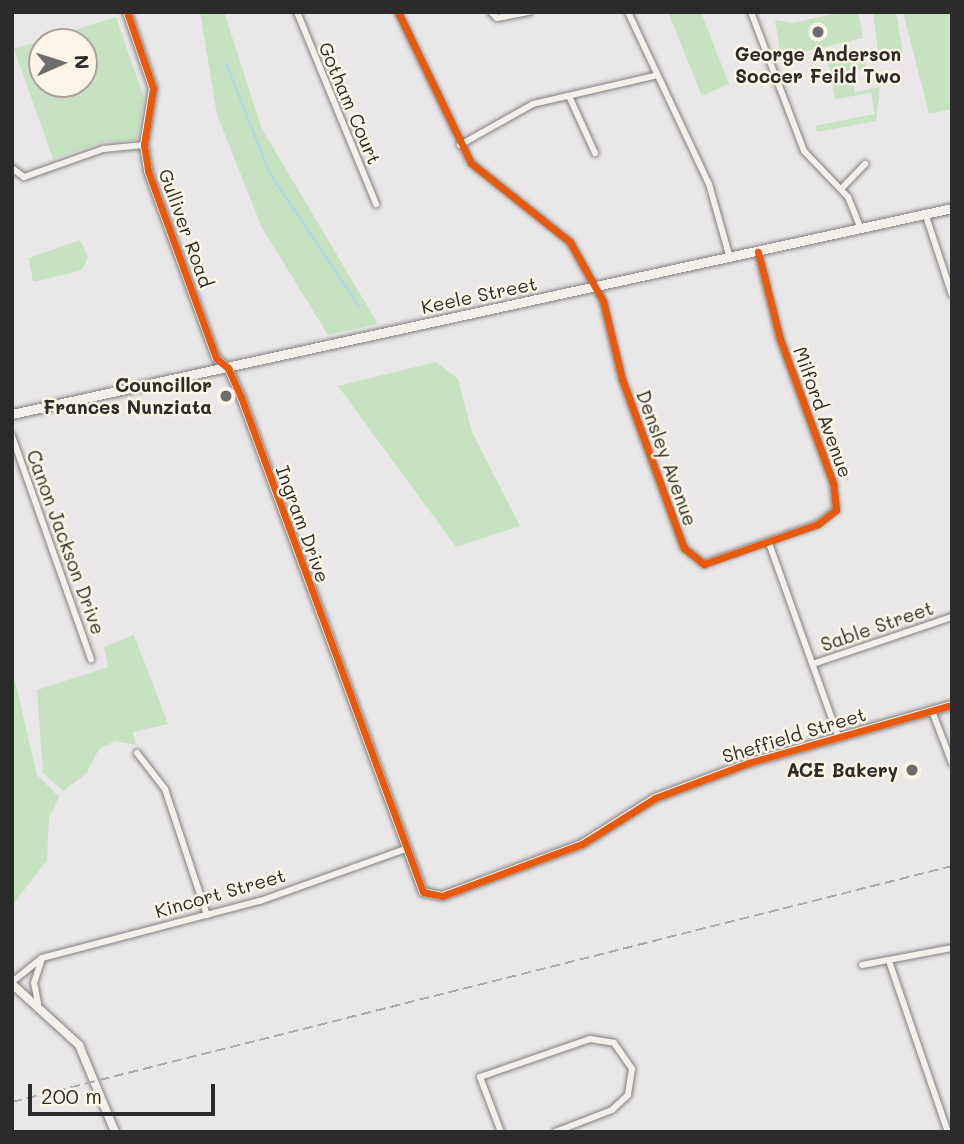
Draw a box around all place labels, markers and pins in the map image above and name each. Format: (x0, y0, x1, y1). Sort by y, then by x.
marker: George Anderson Soccer Feild Two (810, 24, 826, 40)
place label: George Anderson Soccer Feild Two (735, 43, 901, 87)
place label: Councillor Frances Nunziata (43, 374, 212, 418)
marker: Councillor Frances Nunziata (218, 388, 234, 404)
place label: ACE Bakery (787, 759, 898, 781)
marker: ACE Bakery (904, 762, 920, 778)

